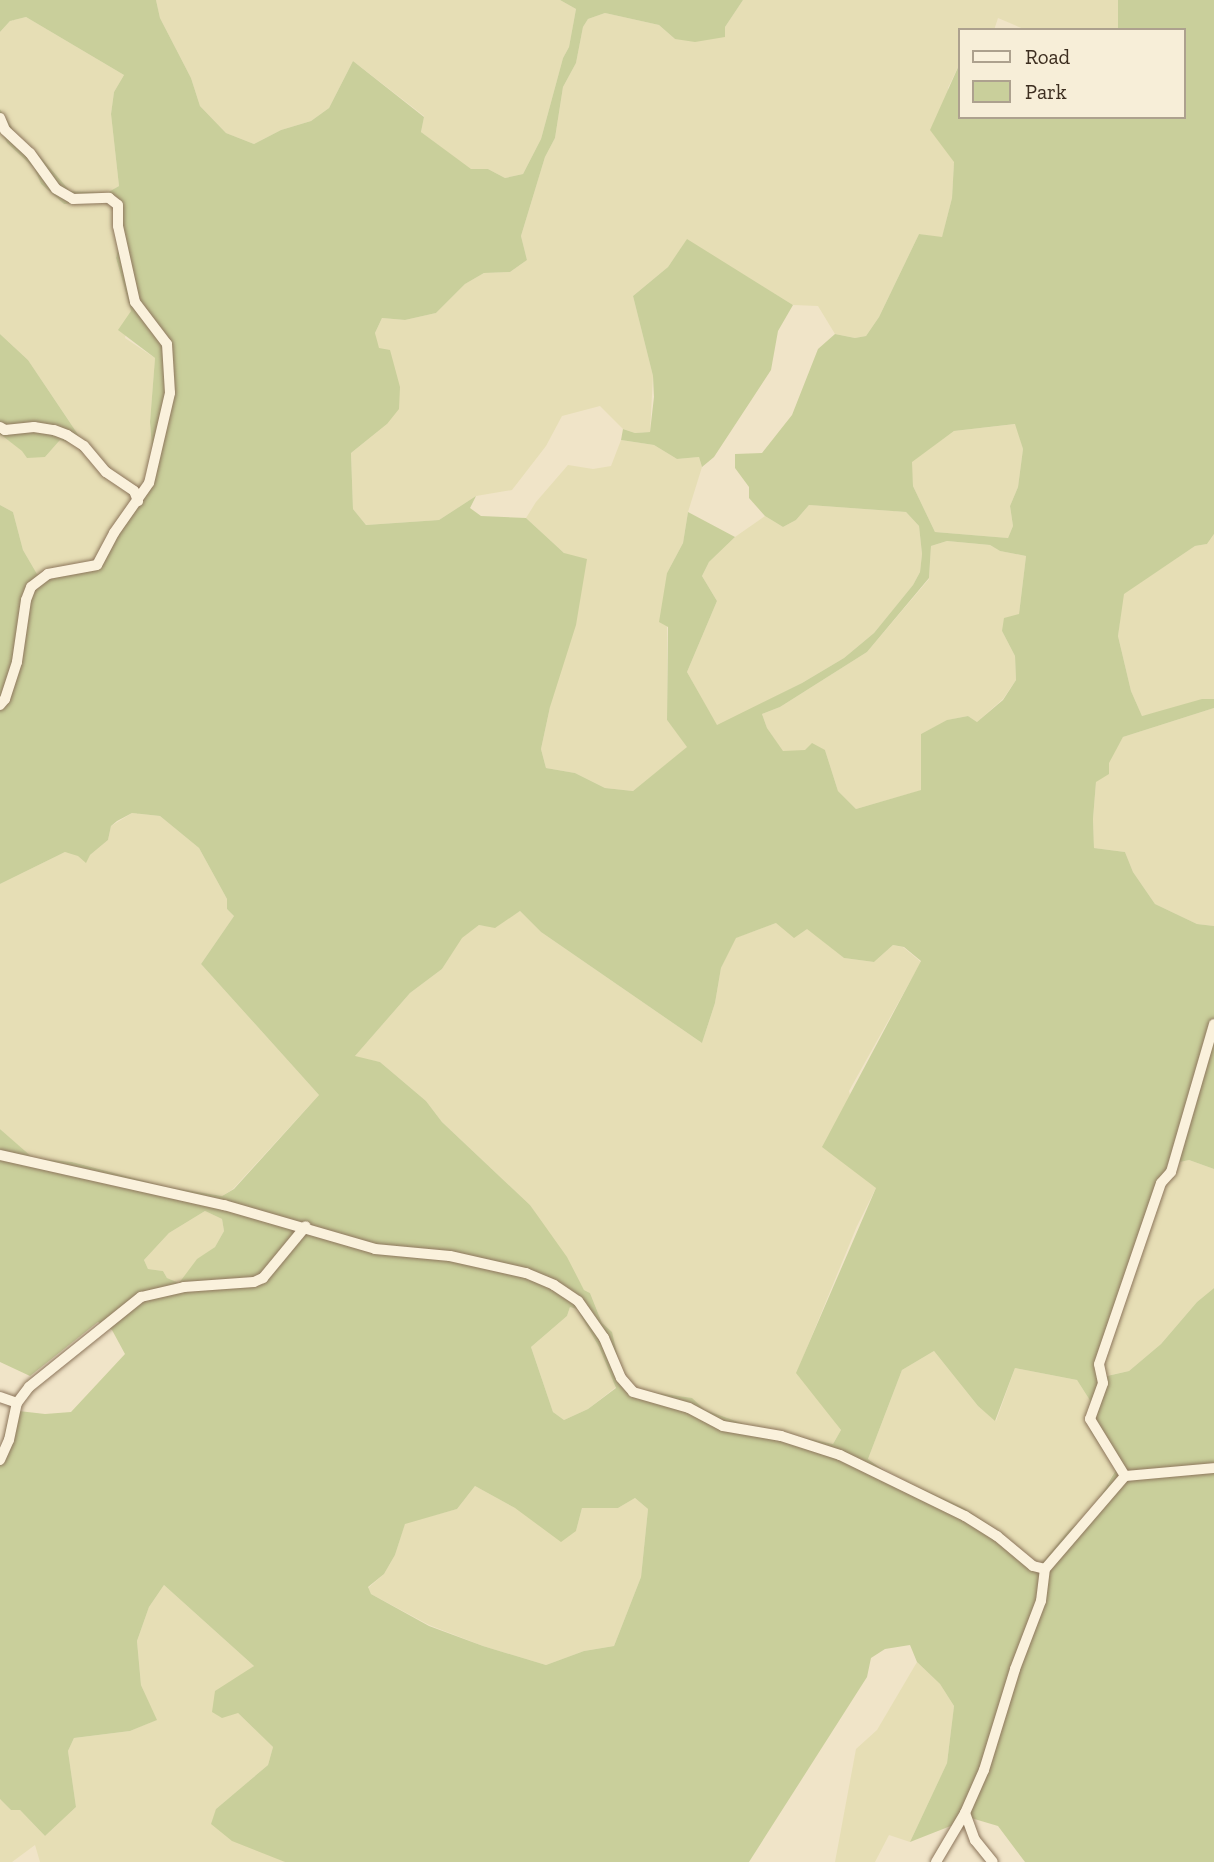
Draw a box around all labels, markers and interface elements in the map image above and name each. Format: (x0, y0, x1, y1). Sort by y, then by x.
legend (958, 28, 1186, 119)
text: Road (1025, 44, 1070, 69)
text: Park (1025, 79, 1067, 104)

